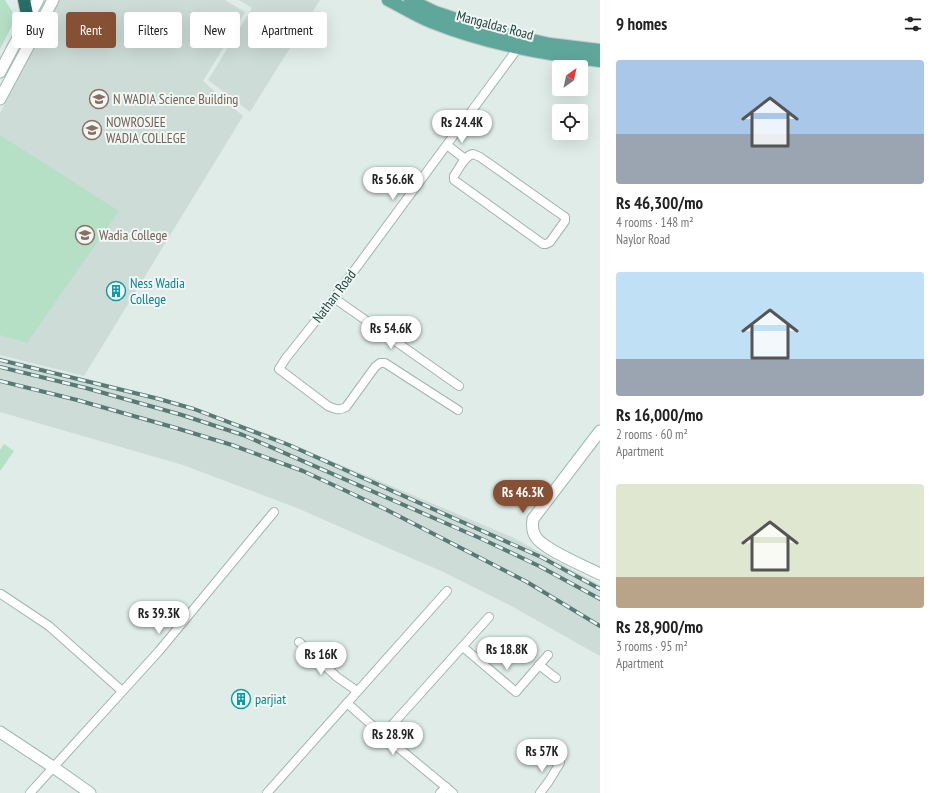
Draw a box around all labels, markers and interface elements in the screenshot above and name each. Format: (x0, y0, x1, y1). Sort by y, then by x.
street label: Mangaldas Road (455, 6, 535, 44)
chip: Buy (12, 12, 58, 48)
chip: Rent (66, 12, 116, 48)
chip: Filters (124, 12, 182, 48)
chip: New (190, 12, 240, 48)
chip: Apartment (248, 12, 327, 48)
text: 9 homes (616, 13, 667, 35)
icon: filters (902, 13, 924, 35)
north arrow (552, 60, 588, 96)
map controls (552, 60, 588, 140)
icon: home (734, 86, 806, 158)
school or university icon: N WADIA Science Building (88, 88, 110, 110)
place label: N WADIA Science Building (113, 90, 238, 108)
button: locate (552, 104, 588, 140)
pin: Rs 24.4K (421, 110, 503, 144)
place label: NOWROSJEE WADIA COLLEGE (106, 113, 186, 147)
text: Rs 24.4K (441, 114, 483, 131)
school or university icon: NOWROSJEE WADIA COLLEGE (81, 119, 103, 141)
pin: Rs 56.6K (352, 167, 434, 201)
text: Rs 56.6K (372, 171, 414, 188)
text: Rs 46,300/mo (616, 192, 703, 214)
text: 4 rooms · 148 m² (616, 214, 694, 231)
school or university icon: Wadia College (74, 224, 96, 246)
place label: Wadia College (99, 226, 168, 244)
text: Naylor Road (616, 231, 670, 248)
street label: Nathan Road (308, 266, 360, 326)
place label: Ness Wadia College (130, 274, 185, 308)
building icon: Ness Wadia College (105, 280, 127, 302)
icon: home (734, 298, 806, 370)
pin: Rs 54.6K (350, 316, 432, 350)
text: Rs 54.6K (370, 320, 412, 337)
text: Rs 16,000/mo (616, 404, 703, 426)
text: 2 rooms · 60 m² (616, 426, 688, 443)
text: Apartment (616, 443, 664, 460)
pin: Rs 46.3K (482, 480, 564, 514)
text: Rs 46.3K (502, 484, 544, 501)
icon: home (734, 510, 806, 582)
pin: Rs 39.3K (118, 601, 200, 635)
text: Rs 39.3K (138, 605, 180, 622)
text: Rs 28,900/mo (616, 616, 703, 638)
pin: Rs 18.8K (466, 637, 548, 671)
text: 3 rooms · 95 m² (616, 638, 688, 655)
text: Rs 18.8K (486, 641, 528, 658)
pin: Rs 16K (288, 642, 354, 676)
text: Rs 16K (305, 646, 337, 663)
text: Apartment (616, 655, 664, 672)
building icon: parjiat (230, 688, 252, 710)
place label: parjiat (255, 690, 286, 708)
pin: Rs 28.9K (352, 722, 434, 756)
text: Rs 28.9K (372, 726, 414, 743)
pin: Rs 57K (509, 739, 575, 773)
text: Rs 57K (526, 743, 558, 760)

